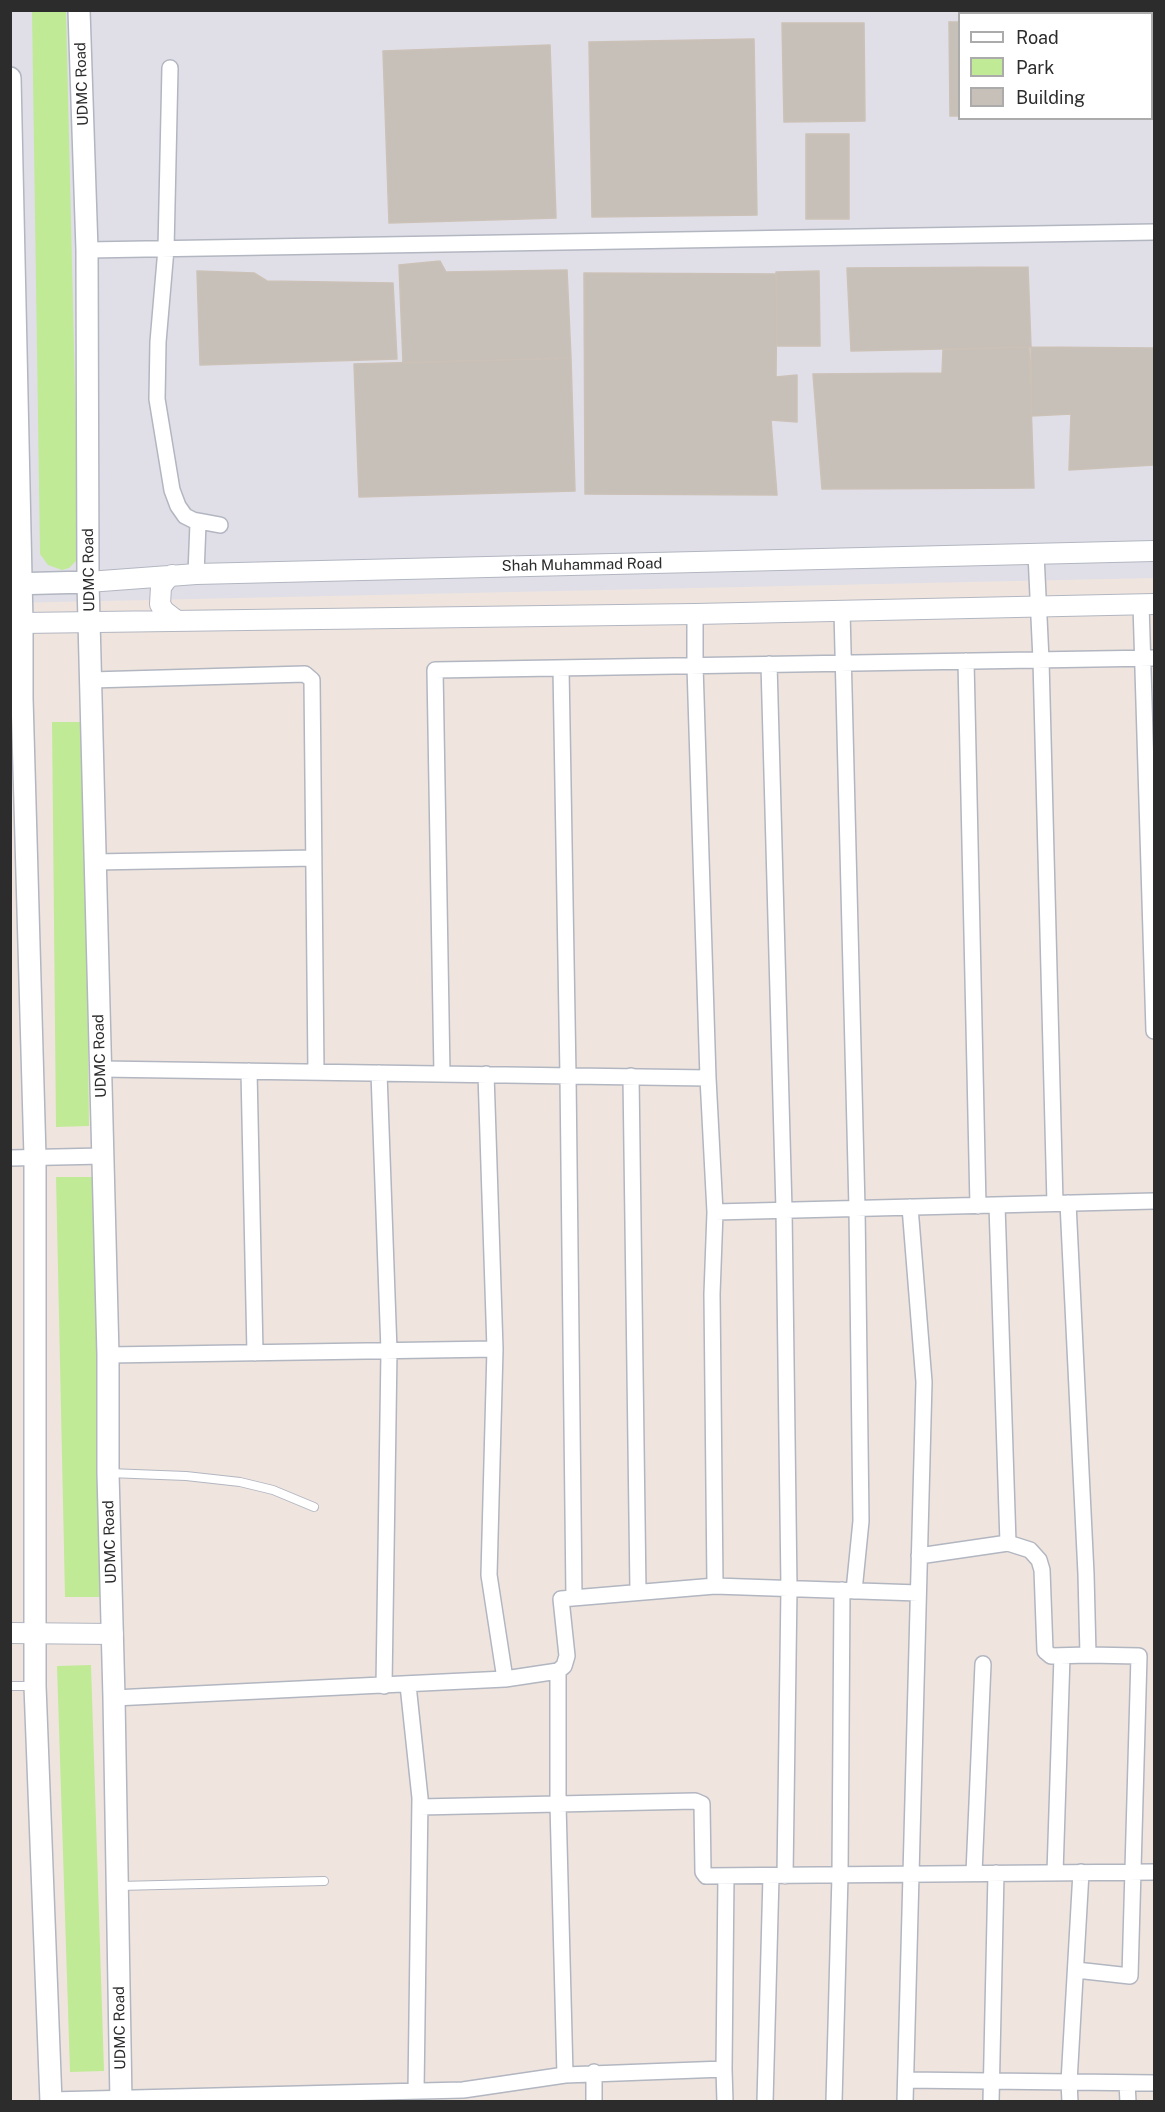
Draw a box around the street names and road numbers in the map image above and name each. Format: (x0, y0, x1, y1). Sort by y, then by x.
street label: UDMC Road (72, 42, 92, 126)
street label: UDMC Road (79, 528, 99, 612)
street label: Shah Muhammad Road (502, 555, 662, 575)
street label: UDMC Road (90, 1014, 110, 1098)
street label: UDMC Road (100, 1500, 120, 1584)
street label: UDMC Road (110, 1986, 130, 2070)

